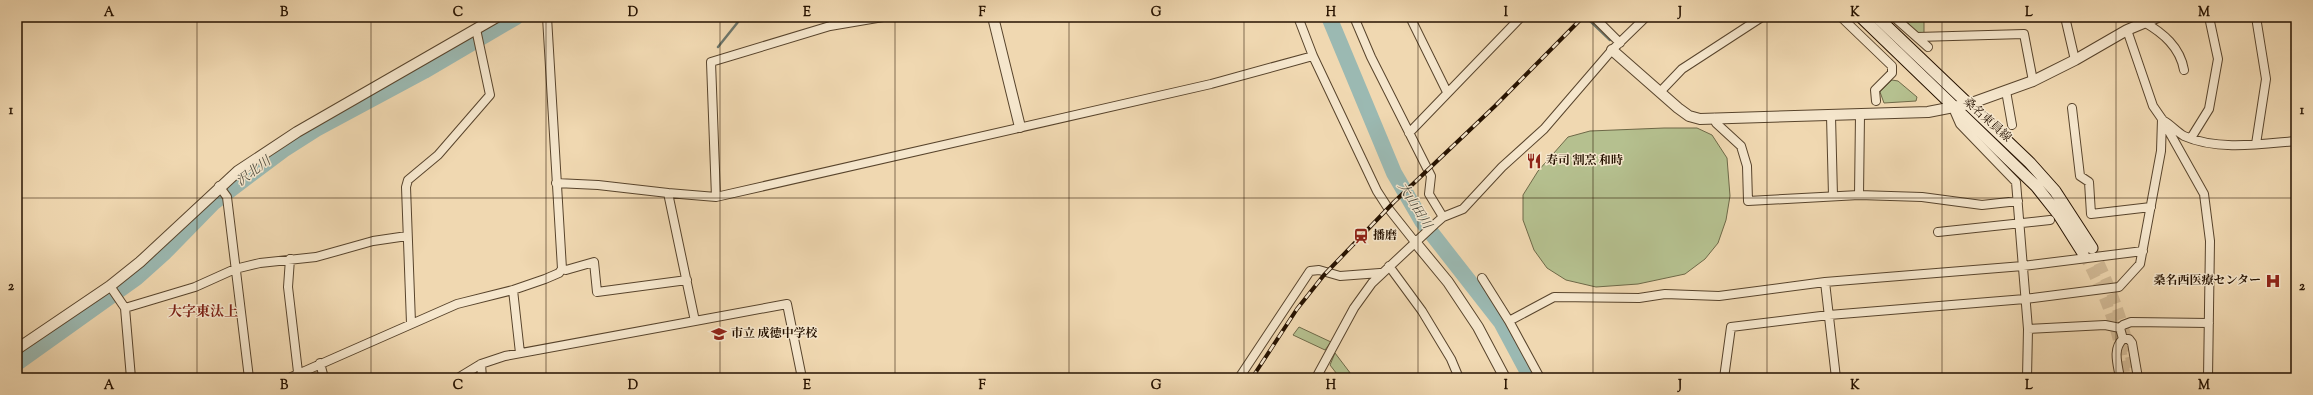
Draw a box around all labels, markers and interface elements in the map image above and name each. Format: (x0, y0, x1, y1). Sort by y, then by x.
text: A (104, 4, 115, 22)
text: B (280, 4, 289, 22)
text: C (453, 4, 463, 22)
text: D (628, 4, 638, 22)
text: E (803, 4, 811, 22)
text: F (978, 4, 986, 22)
text: G (1151, 4, 1162, 22)
text: H (1326, 4, 1337, 22)
text: I (1504, 4, 1509, 22)
text: J (1677, 4, 1682, 22)
text: K (1850, 4, 1860, 22)
text: L (2025, 4, 2033, 22)
text: M (2198, 4, 2210, 22)
street label: 桑名東員線 (1959, 93, 2015, 147)
text: 1 (9, 102, 14, 120)
text: 1 (2300, 102, 2305, 120)
water label: 沢北川 (233, 152, 277, 191)
restaurant icon: 寿司 割烹 和時 (1525, 152, 1543, 170)
place label: 寿司 割烹 和時 (1546, 152, 1623, 170)
water label: 大山田川 (1393, 179, 1436, 235)
station icon: 播磨 (1352, 227, 1370, 245)
place label: 播磨 (1373, 227, 1397, 245)
place label: 桑名西医療センター (2153, 272, 2261, 290)
hospital icon: 桑名西医療センター (2264, 272, 2282, 290)
text: 2 (8, 278, 15, 296)
text: 2 (2299, 278, 2306, 296)
district label: 大字東汰上 (168, 303, 238, 323)
school or university icon: 市立 成徳中学校 (710, 325, 728, 343)
place label: 市立 成徳中学校 (731, 325, 818, 343)
text: A (104, 377, 115, 395)
text: B (280, 377, 289, 395)
text: C (453, 377, 463, 395)
text: D (628, 377, 638, 395)
text: E (803, 377, 811, 395)
text: F (978, 377, 986, 395)
text: G (1151, 377, 1162, 395)
text: H (1326, 377, 1337, 395)
text: I (1504, 377, 1509, 395)
text: J (1677, 377, 1682, 395)
text: K (1850, 377, 1860, 395)
text: L (2025, 377, 2033, 395)
text: M (2198, 377, 2210, 395)

